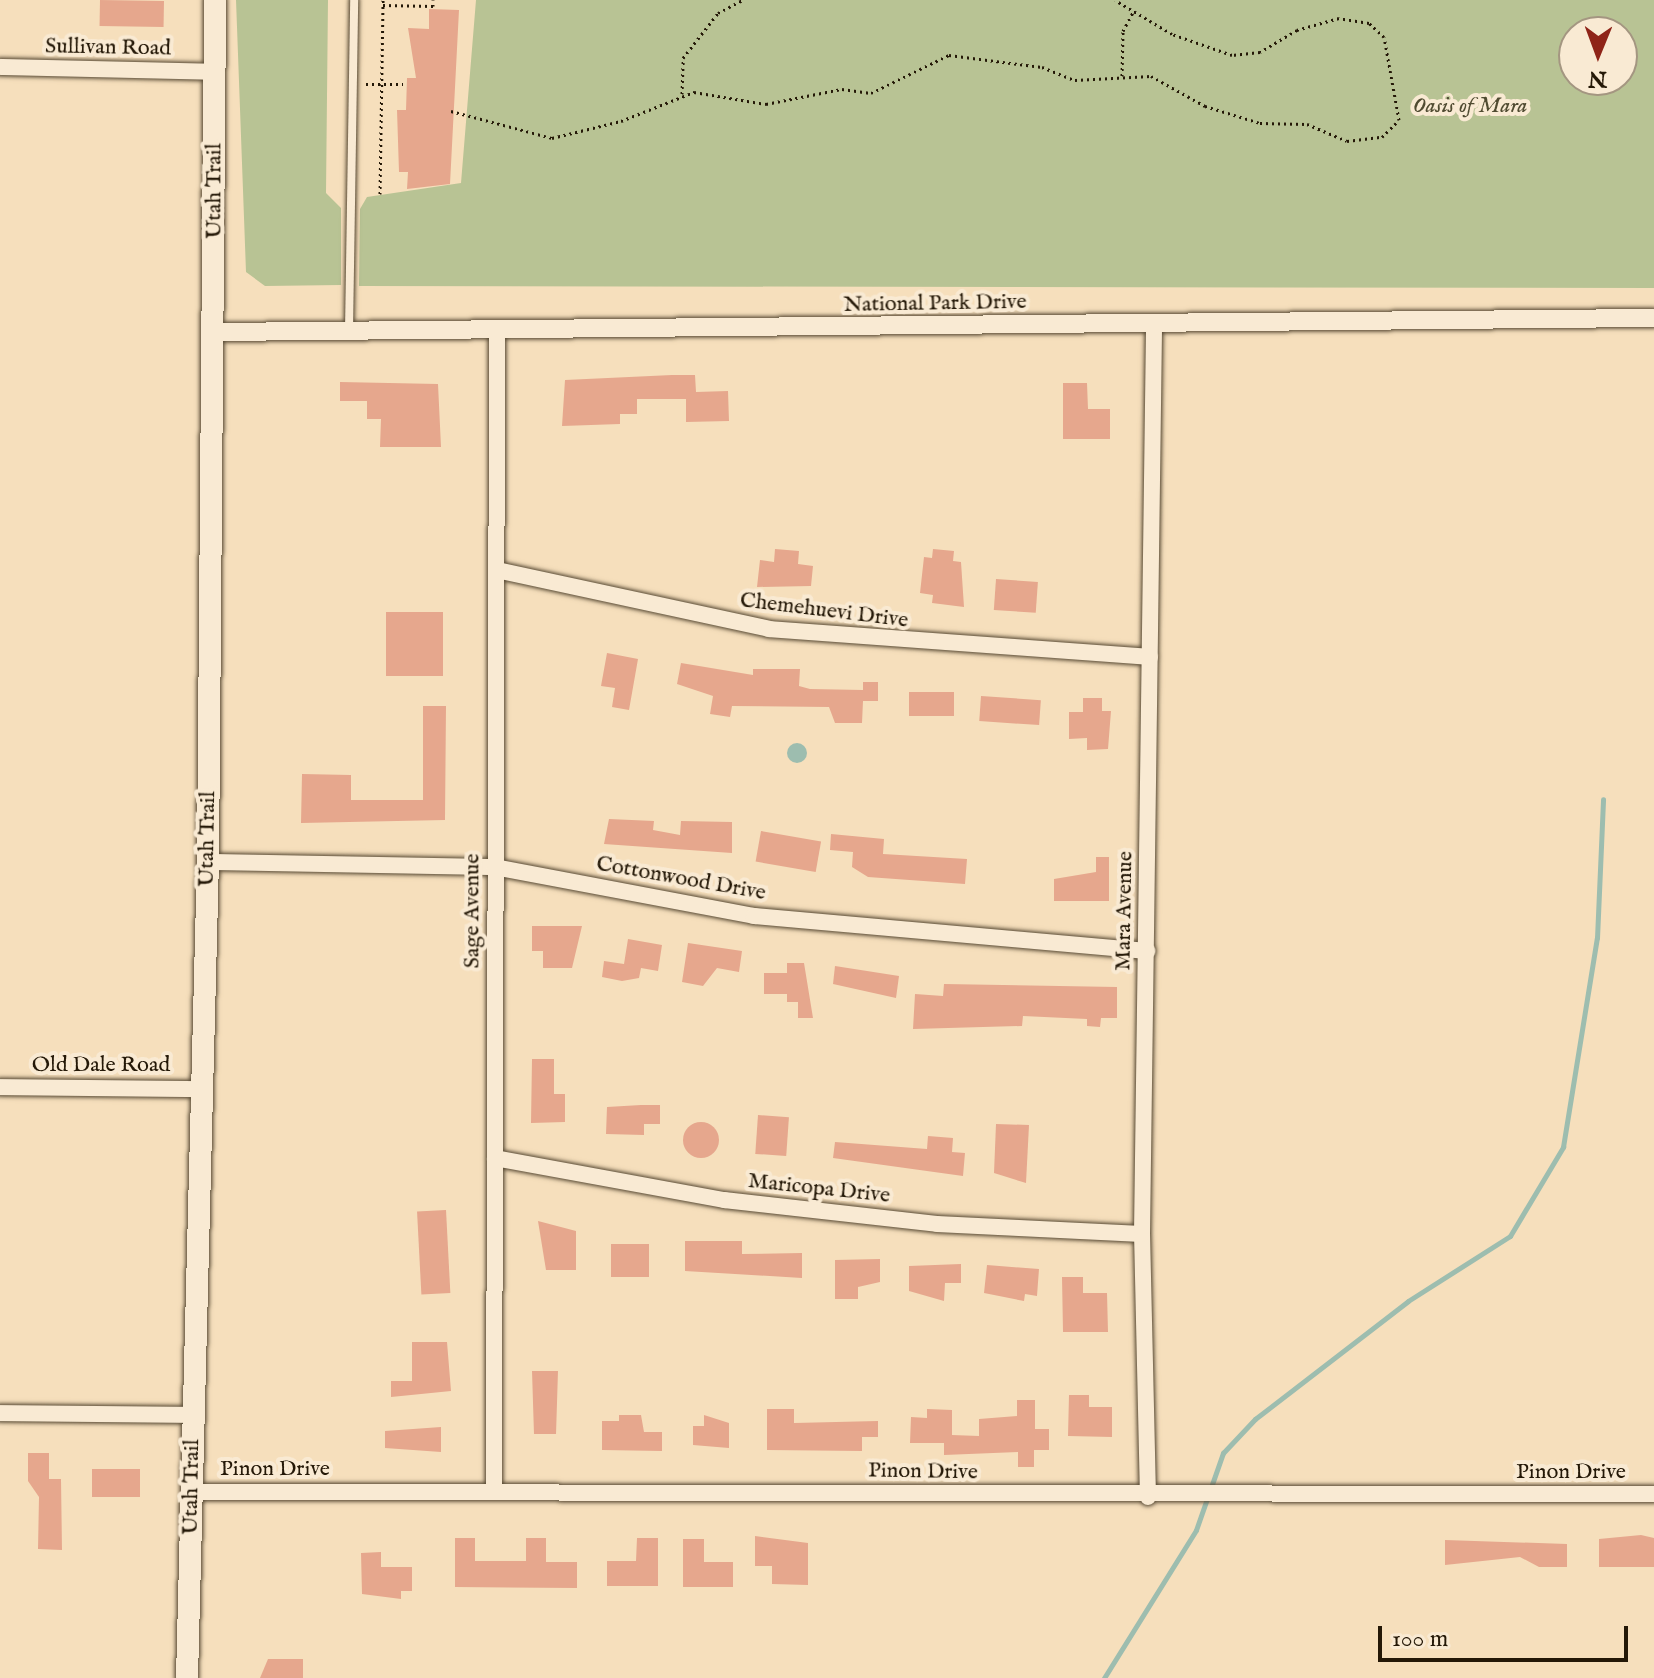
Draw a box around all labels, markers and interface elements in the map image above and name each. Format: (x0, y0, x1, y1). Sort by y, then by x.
north arrow (1558, 16, 1638, 96)
street label: Sullivan Road (45, 34, 171, 62)
text: N (1588, 64, 1607, 92)
park label: Oasis of Mara (1413, 94, 1527, 120)
street label: Utah Trail (202, 143, 228, 239)
street label: National Park Drive (843, 289, 1027, 319)
street label: Chemehuevi Drive (738, 588, 910, 634)
street label: Utah Trail (194, 791, 222, 887)
street label: Cottonwood Drive (594, 851, 768, 907)
street label: Mara Avenue (1111, 851, 1139, 971)
street label: Sage Avenue (460, 854, 486, 968)
street label: Old Dale Road (32, 1053, 170, 1079)
street label: Maricopa Drive (747, 1168, 891, 1210)
street label: Utah Trail (178, 1439, 206, 1535)
street label: Pinon Drive (220, 1457, 330, 1483)
street label: Pinon Drive (868, 1458, 978, 1486)
street label: Pinon Drive (1516, 1460, 1626, 1486)
scale bar (1382, 1610, 1632, 1660)
text: 100 m (1392, 1624, 1448, 1655)

